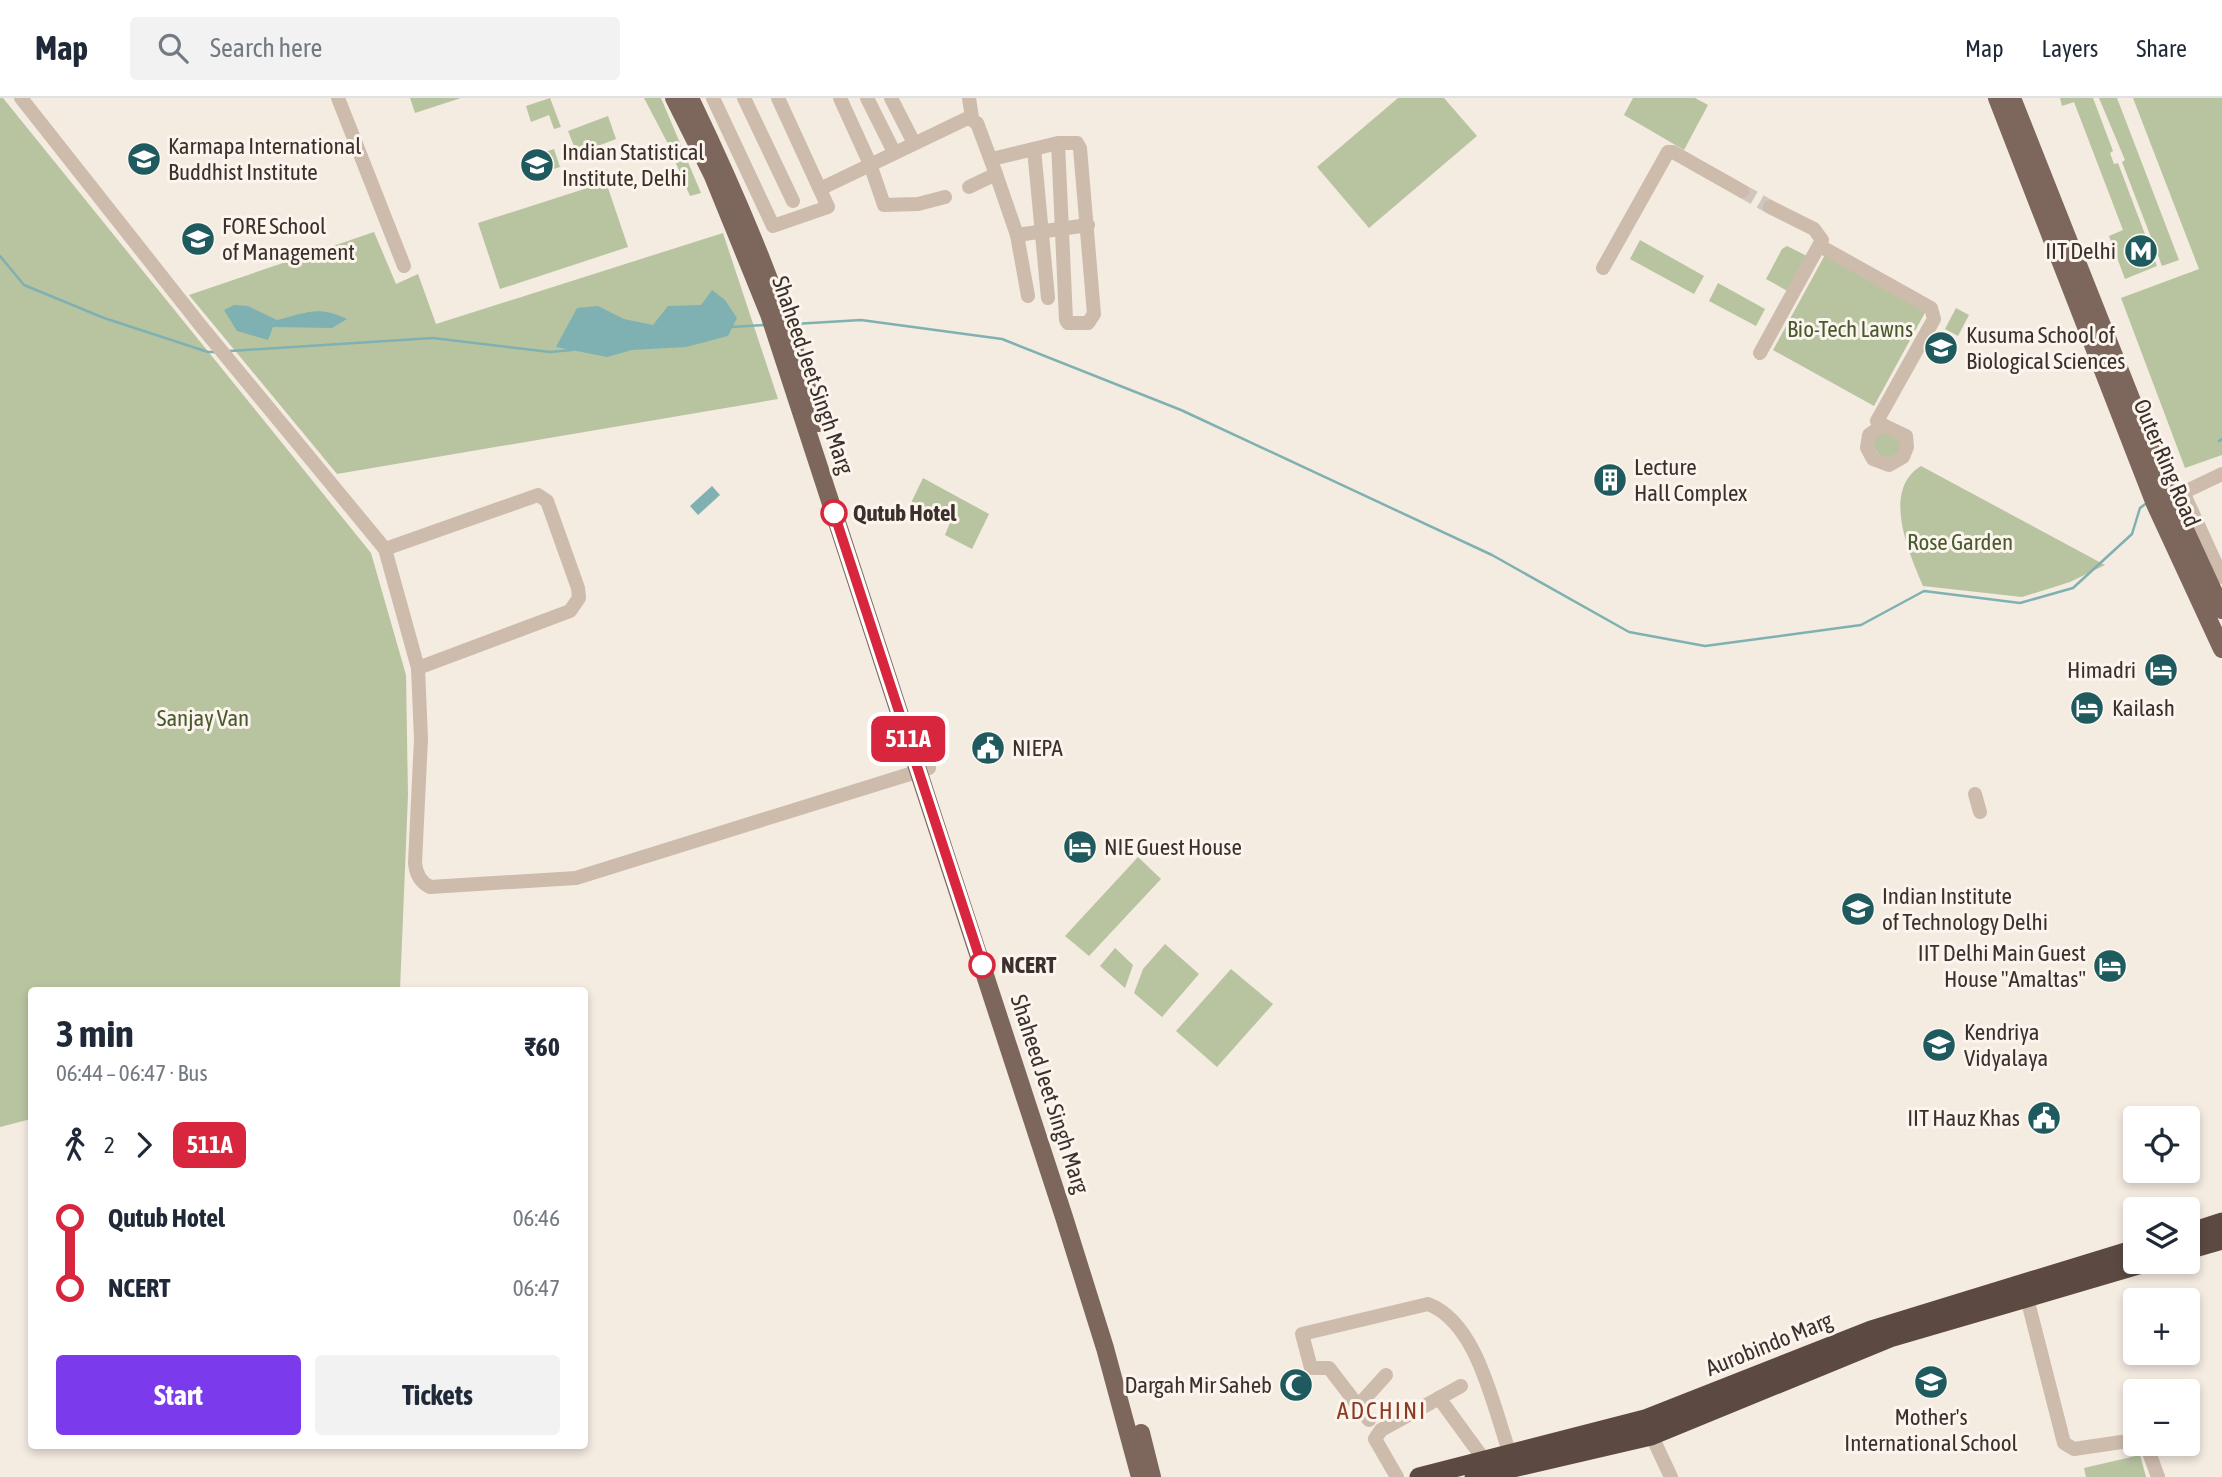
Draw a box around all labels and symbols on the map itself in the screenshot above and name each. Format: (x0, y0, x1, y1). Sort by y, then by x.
place label: Karmapa International Buddhist Institute (168, 133, 361, 185)
place label: Indian Statistical Institute, Delhi (562, 139, 704, 191)
school or university icon: Karmapa International Buddhist Institute (125, 140, 163, 178)
school or university icon: Indian Statistical Institute, Delhi (518, 146, 556, 184)
place label: FORE School of Management (222, 213, 355, 265)
school or university icon: FORE School of Management (179, 220, 217, 258)
metro station icon: IIT Delhi (2122, 232, 2160, 270)
place label: IIT Delhi (2045, 238, 2116, 264)
street label: Shaheed Jeet Singh Marg (767, 273, 859, 478)
park label: Bio-Tech Lawns (1787, 316, 1913, 342)
place label: Kusuma School of Biological Sciences (1966, 322, 2125, 374)
school or university icon: Kusuma School of Biological Sciences (1922, 329, 1960, 367)
street label: Outer Ring Road (2128, 395, 2206, 531)
place label: Lecture Hall Complex (1634, 454, 1747, 506)
building icon: Lecture Hall Complex (1591, 461, 1629, 499)
marker: Qutub Hotel (821, 500, 847, 526)
place label: Qutub Hotel (853, 500, 957, 526)
park label: Rose Garden (1907, 529, 2013, 555)
hotel icon: Himadri (2142, 651, 2180, 689)
place label: Himadri (2067, 657, 2136, 683)
hotel icon: Kailash (2068, 689, 2106, 727)
place label: Kailash (2112, 695, 2175, 721)
park label: Sanjay Van (157, 705, 249, 731)
line badge: 511A (859, 716, 957, 762)
public building icon: NIEPA (969, 729, 1007, 767)
place label: NIEPA (1012, 735, 1064, 761)
hotel icon: NIE Guest House (1061, 828, 1099, 866)
place label: NIE Guest House (1104, 834, 1242, 860)
place label: Indian Institute of Technology Delhi (1882, 883, 2048, 935)
school or university icon: Indian Institute of Technology Delhi (1839, 890, 1877, 928)
place label: IIT Delhi Main Guest House "Amaltas" (1918, 940, 2086, 992)
hotel icon: IIT Delhi Main Guest House "Amaltas" (2091, 947, 2129, 985)
marker: NCERT (969, 952, 995, 978)
place label: NCERT (1001, 952, 1057, 978)
street label: Shaheed Jeet Singh Marg (1006, 991, 1094, 1197)
place label: Kendriya Vidyalaya (1964, 1019, 2048, 1071)
school or university icon: Kendriya Vidyalaya (1920, 1026, 1958, 1064)
public building icon: IIT Hauz Khas (2025, 1099, 2063, 1137)
place label: IIT Hauz Khas (1907, 1105, 2020, 1131)
street label: Aurobindo Marg (1702, 1307, 1836, 1381)
school or university icon: Mother's International School (1912, 1363, 1950, 1401)
mosque icon: Dargah Mir Saheb (1277, 1366, 1315, 1404)
place label: Dargah Mir Saheb (1124, 1372, 1272, 1398)
district label: ADCHINI (1337, 1397, 1427, 1424)
place label: Mother's International School (1844, 1404, 2018, 1456)

